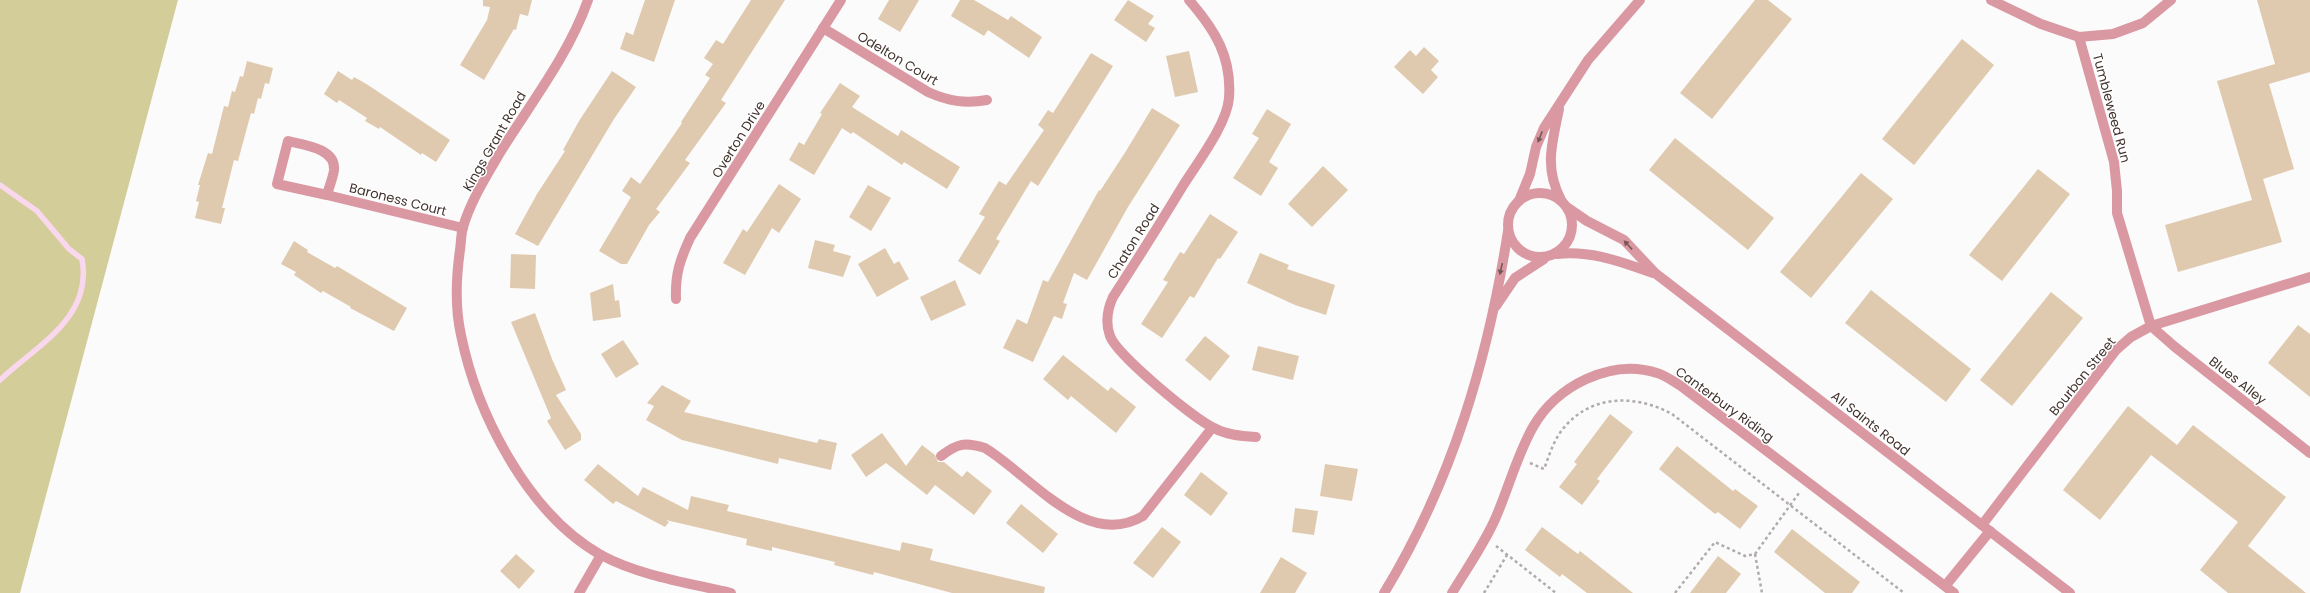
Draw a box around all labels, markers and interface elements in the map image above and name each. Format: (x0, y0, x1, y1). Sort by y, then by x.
street label: Odelton Court (854, 27, 942, 90)
street label: Tumbleweed Run (2088, 51, 2135, 165)
street label: Kings Grant Road (458, 88, 531, 195)
street label: Overton Drive (707, 97, 770, 182)
one-way arrow (1537, 131, 1543, 143)
street label: Baroness Court (347, 178, 449, 221)
street label: Chaton Road (1103, 200, 1164, 283)
one-way arrow (1624, 240, 1633, 250)
one-way arrow (1497, 263, 1503, 276)
street label: Bourbon Street (2045, 333, 2120, 420)
street label: Blues Alley (2205, 352, 2271, 409)
street label: Canterbury Riding (1671, 362, 1778, 447)
street label: All Saints Road (1827, 387, 1914, 460)

